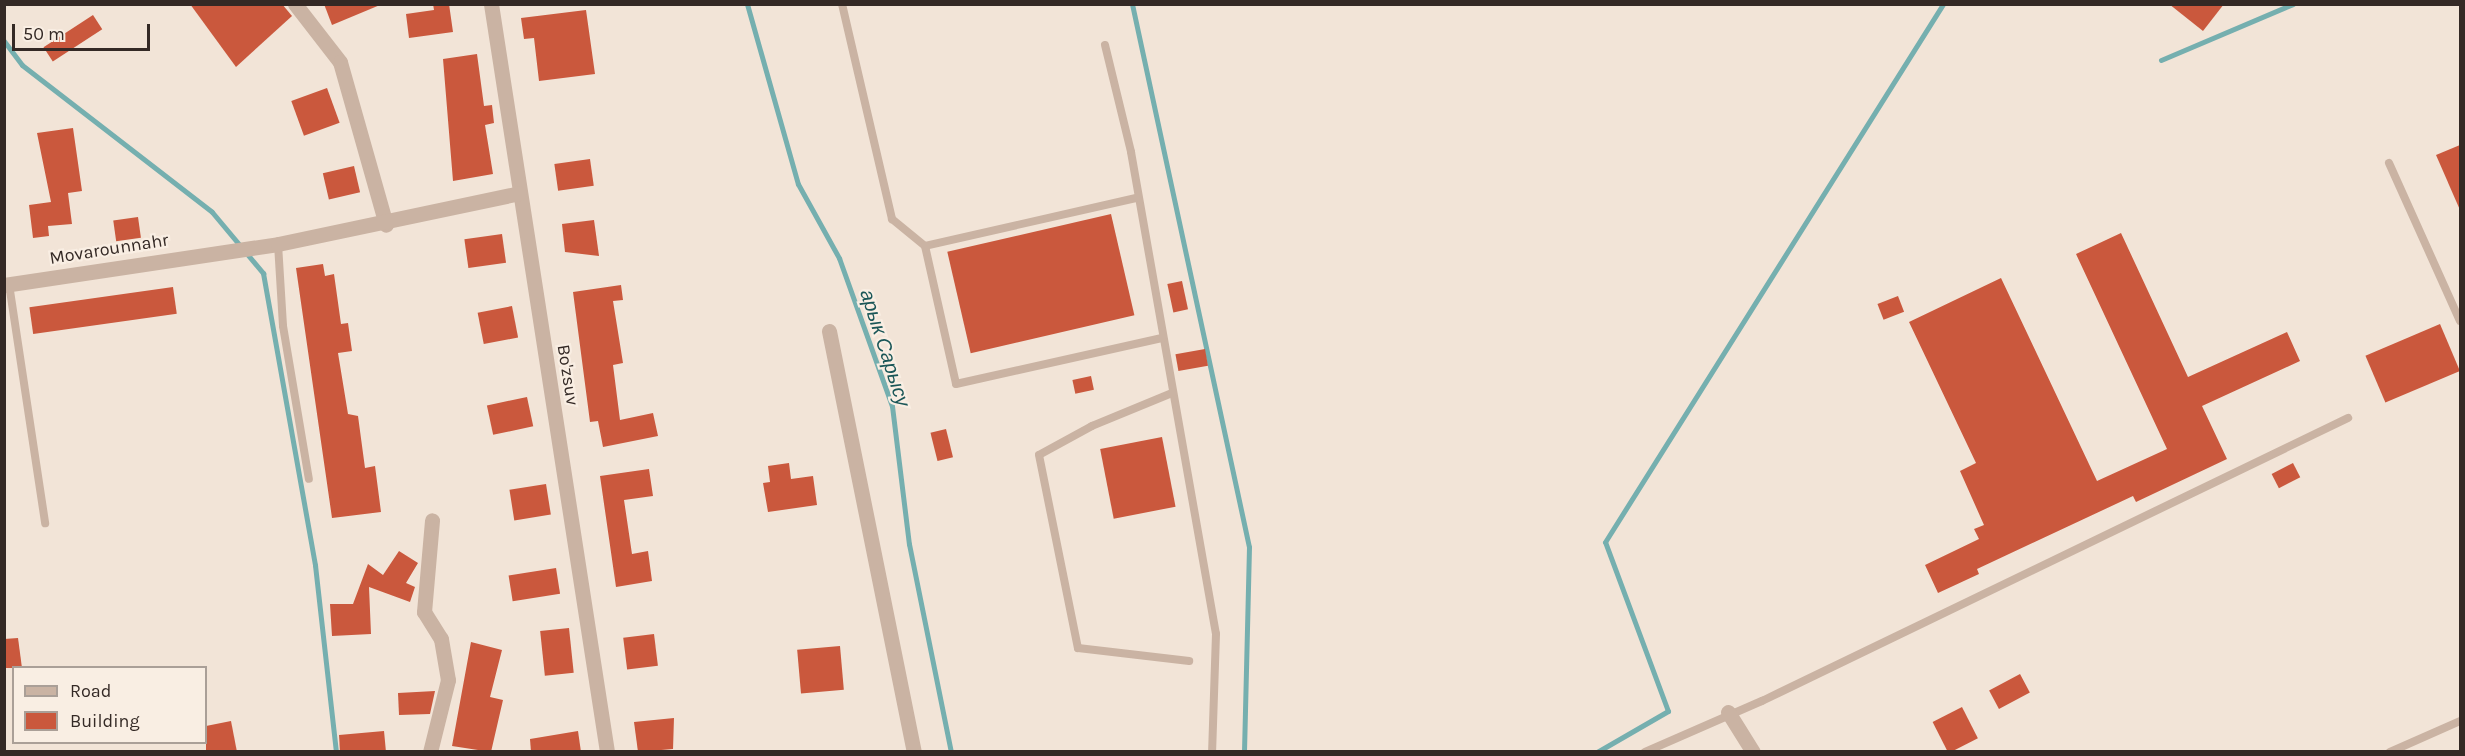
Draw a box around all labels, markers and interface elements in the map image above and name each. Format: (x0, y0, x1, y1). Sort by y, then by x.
scale bar (15, 12, 153, 50)
text: 50 m (23, 23, 65, 45)
street label: Movarounnahr (48, 229, 170, 269)
water label: арык Сарысу (855, 286, 915, 410)
street label: Bo'zsuv (553, 343, 583, 407)
legend (12, 666, 207, 744)
text: Road (70, 680, 111, 702)
text: Building (70, 710, 140, 732)

